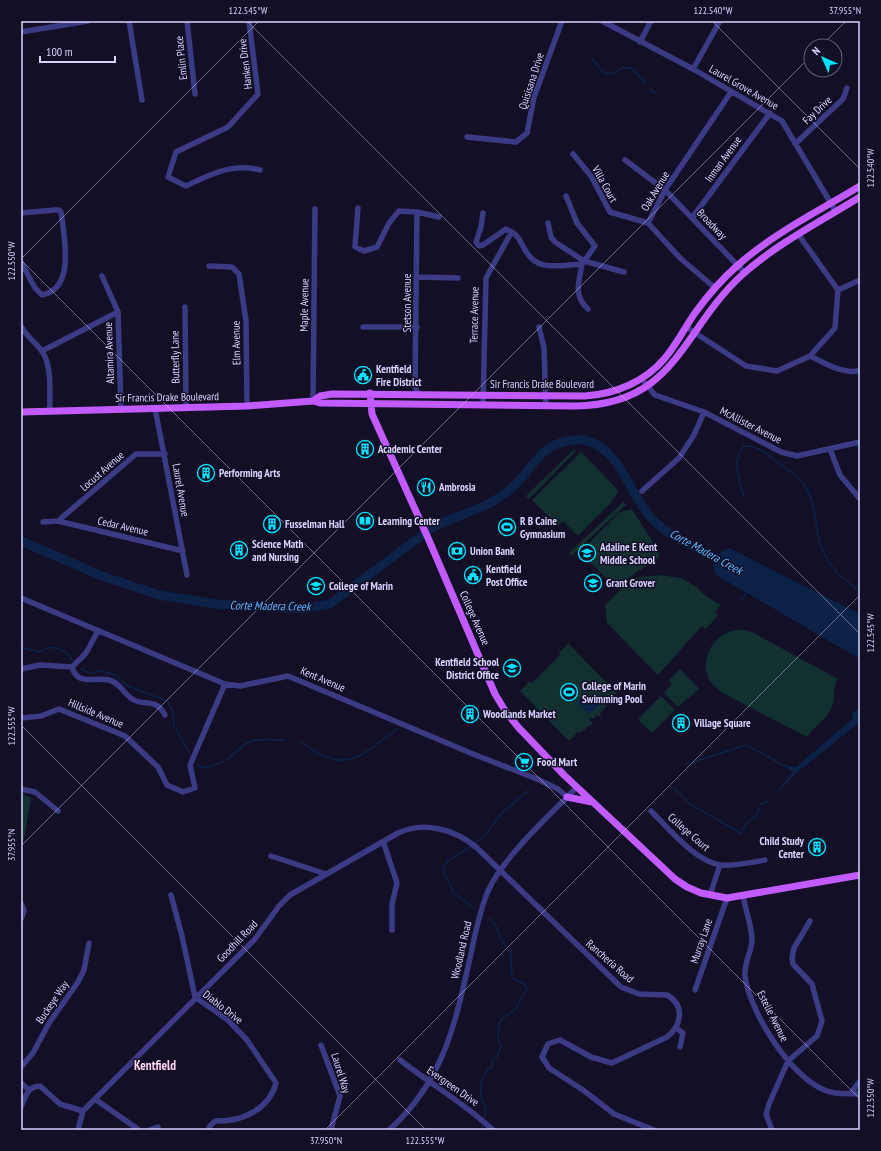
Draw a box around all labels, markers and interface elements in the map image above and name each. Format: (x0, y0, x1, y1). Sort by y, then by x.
text: 122.545°W (229, 4, 268, 17)
text: 122.540°W (694, 4, 733, 17)
text: 37.955°N (829, 4, 861, 17)
street label: Emlin Place (172, 35, 190, 81)
street label: Hanken Drive (235, 37, 255, 90)
scale bar (40, 38, 115, 64)
north arrow (803, 38, 843, 78)
text: 100 m (46, 44, 73, 59)
text: N (809, 44, 823, 58)
street label: Quisisana Drive (515, 50, 547, 111)
street label: Laurel Grove Avenue (707, 61, 782, 113)
street label: Fay Drive (799, 93, 835, 127)
street label: Inman Avenue (702, 133, 745, 185)
text: 122.540°W (864, 148, 877, 187)
street label: Villa Court (589, 162, 621, 205)
street label: Oak Avenue (638, 168, 673, 214)
street label: Broadway (694, 206, 731, 243)
text: 122.550°W (5, 241, 18, 280)
street label: Stetson Avenue (400, 273, 414, 332)
street label: Maple Avenue (297, 278, 311, 332)
street label: Terrace Avenue (467, 286, 482, 344)
street label: Elm Avenue (229, 320, 243, 365)
street label: Altamira Avenue (101, 321, 117, 384)
street label: Butterfly Lane (168, 330, 182, 384)
place label: Kentfield Fire District (376, 362, 422, 389)
public building icon: Kentfield Fire District (353, 365, 373, 385)
street label: Sir Francis Drake Boulevard (490, 377, 594, 391)
street label: Sir Francis Drake Boulevard (115, 389, 219, 405)
street label: McAllister Avenue (718, 403, 785, 447)
building icon: Academic Center (355, 439, 375, 459)
place label: Academic Center (377, 442, 443, 456)
street label: Locust Avenue (77, 448, 127, 494)
street label: Laurel Avenue (169, 462, 193, 518)
building icon: Performing Arts (196, 463, 216, 483)
place label: Performing Arts (219, 466, 281, 480)
restaurant icon: Ambrosia (416, 477, 436, 497)
place label: Ambrosia (438, 480, 476, 494)
library icon: Learning Center (355, 511, 375, 531)
street label: Cedar Avenue (96, 513, 150, 539)
building icon: Fusselman Hall (262, 514, 282, 534)
place label: Learning Center (378, 514, 440, 528)
place label: R B Caine Gymnasium (520, 514, 565, 541)
place label: Fusselman Hall (285, 517, 345, 531)
sports icon: R B Caine Gymnasium (497, 517, 517, 537)
water label: Corte Madera Creek (667, 525, 746, 578)
place label: Science Math and Nursing (252, 537, 304, 564)
building icon: Science Math and Nursing (229, 540, 249, 560)
place label: Adaline E Kent Middle School (599, 540, 658, 567)
bank icon: Union Bank (447, 541, 467, 561)
school or university icon: Adaline E Kent Middle School (577, 543, 597, 563)
place label: Union Bank (470, 544, 515, 558)
place label: Kentfield Post Office (486, 562, 528, 589)
public building icon: Kentfield Post Office (463, 565, 483, 585)
school or university icon: Grant Grover (583, 573, 603, 593)
school or university icon: College of Marin (306, 576, 326, 596)
place label: Grant Grover (606, 576, 656, 590)
place label: College of Marin (329, 579, 393, 593)
street label: College Avenue (457, 589, 493, 648)
water label: Corte Madera Creek (229, 597, 312, 614)
text: 122.545°W (864, 613, 877, 652)
place label: Kentfield School District Office (435, 655, 499, 682)
school or university icon: Kentfield School District Office (502, 658, 522, 678)
street label: Kent Avenue (299, 663, 348, 695)
place label: College of Marin Swimming Pool (582, 679, 646, 706)
sports icon: College of Marin Swimming Pool (559, 682, 579, 702)
street label: Hillside Avenue (66, 695, 126, 731)
building icon: Woodlands Market (460, 704, 480, 724)
text: 122.555°W (5, 706, 18, 745)
place label: Woodlands Market (482, 707, 556, 721)
building icon: Village Square (671, 713, 691, 733)
place label: Village Square (693, 716, 751, 730)
supermarket icon: Food Mart (514, 752, 534, 772)
place label: Food Mart (537, 755, 578, 769)
street label: College Court (665, 810, 713, 854)
text: 37.955°N (5, 829, 18, 861)
place label: Child Study Center (760, 834, 805, 861)
building icon: Child Study Center (807, 837, 827, 857)
street label: Murray Lane (687, 916, 715, 965)
street label: Goodhill Road (214, 917, 261, 965)
street label: Woodland Road (448, 919, 474, 980)
street label: Rancheria Road (583, 936, 637, 986)
street label: Buckeye Way (33, 977, 72, 1026)
street label: Diablo Drive (200, 987, 246, 1027)
street label: Estelle Avenue (754, 988, 792, 1044)
street label: Laurel Way (328, 1051, 354, 1096)
district label: Kentfield (134, 1057, 176, 1074)
street label: Evergreen Drive (424, 1063, 482, 1109)
text: 122.550°W (864, 1078, 877, 1117)
text: 37.950°N (310, 1134, 342, 1147)
text: 122.555°W (406, 1134, 445, 1147)

